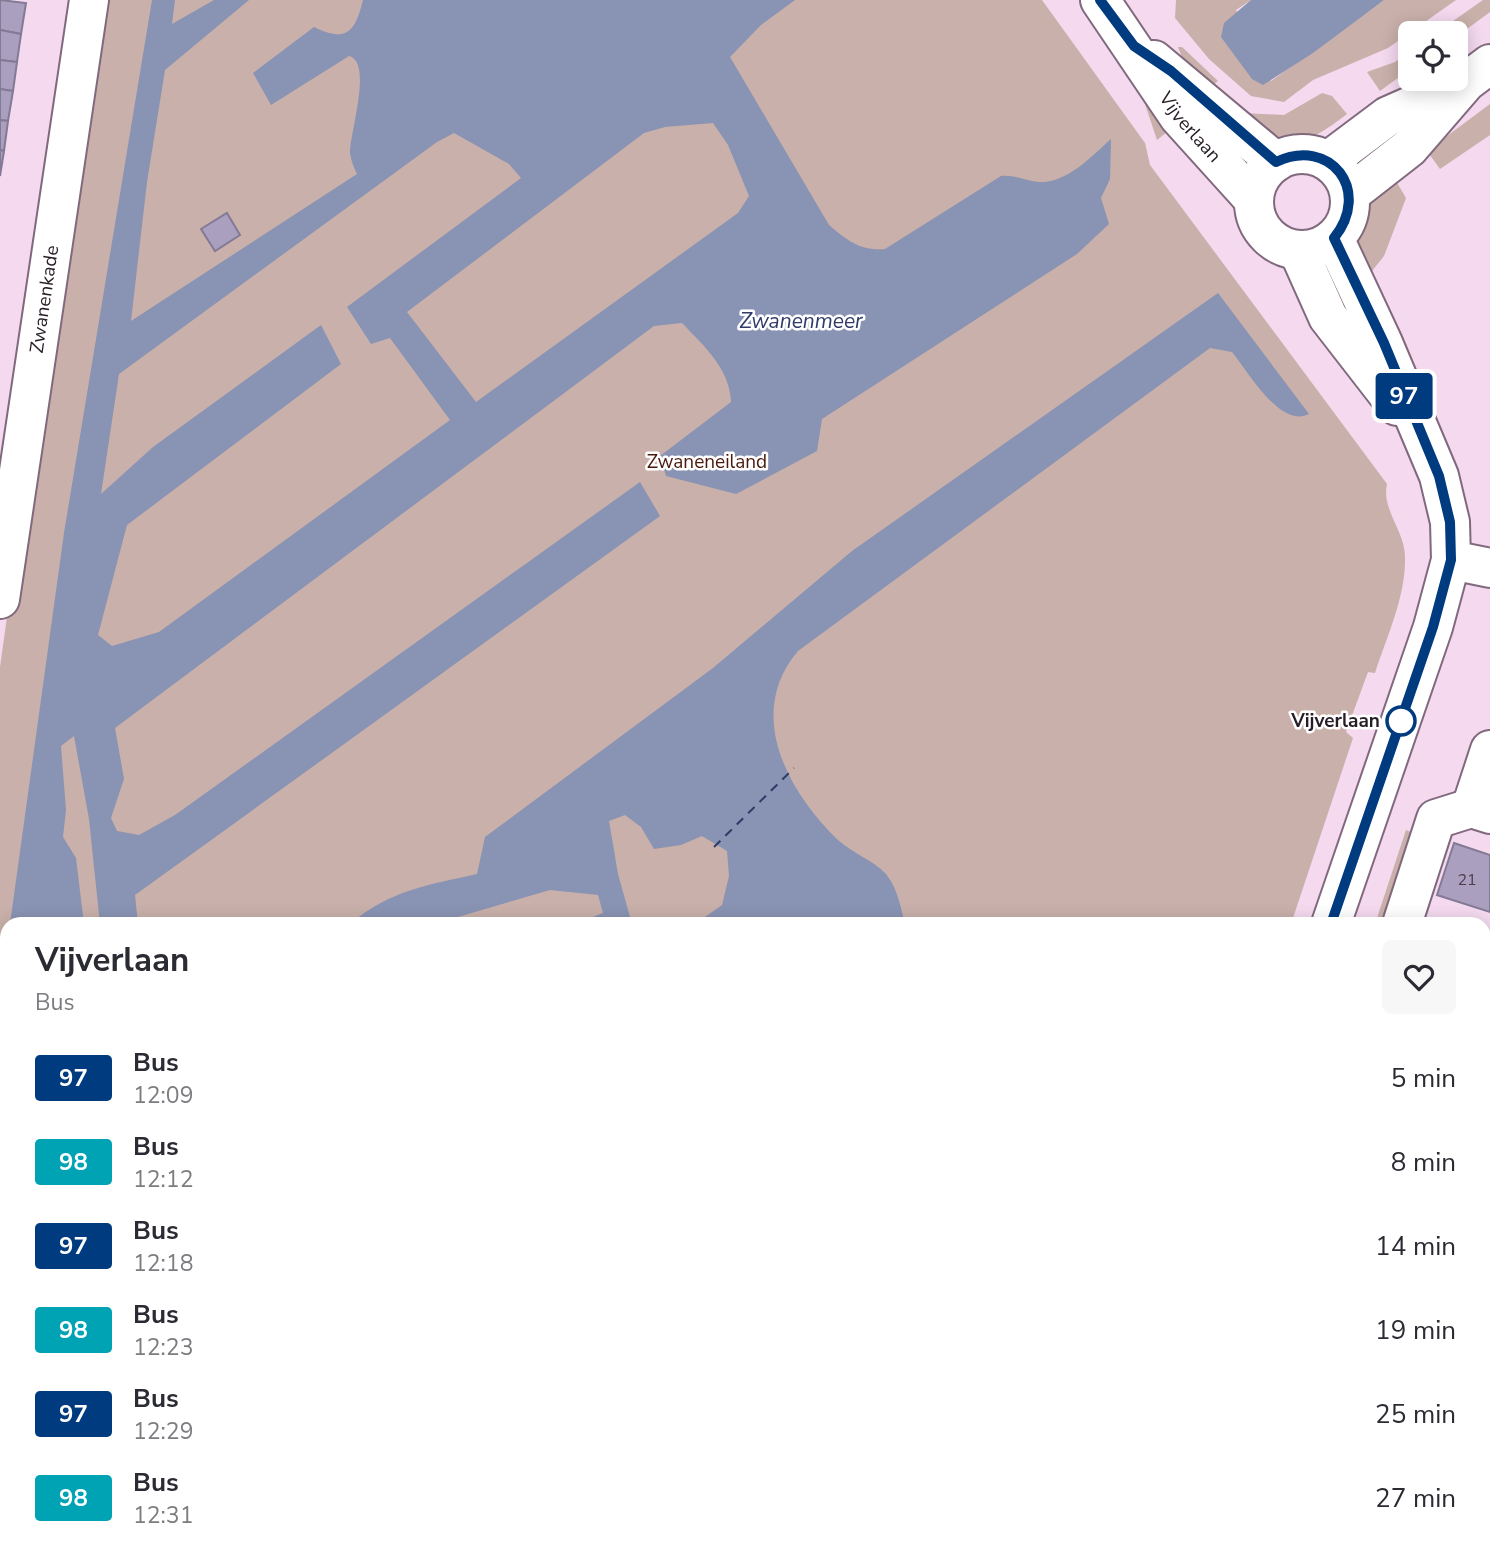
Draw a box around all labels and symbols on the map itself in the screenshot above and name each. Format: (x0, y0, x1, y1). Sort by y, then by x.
street label: Vijverlaan (1152, 86, 1227, 168)
street label: Zwanenkade (24, 244, 65, 355)
water label: Zwanenmeer (739, 307, 863, 335)
line badge: 97 (1372, 373, 1436, 419)
park label: Zwaneneiland (647, 449, 767, 475)
marker: Vijverlaan (1386, 706, 1416, 736)
place label: Vijverlaan (1290, 708, 1380, 734)
house number: 21 (1457, 869, 1477, 891)

